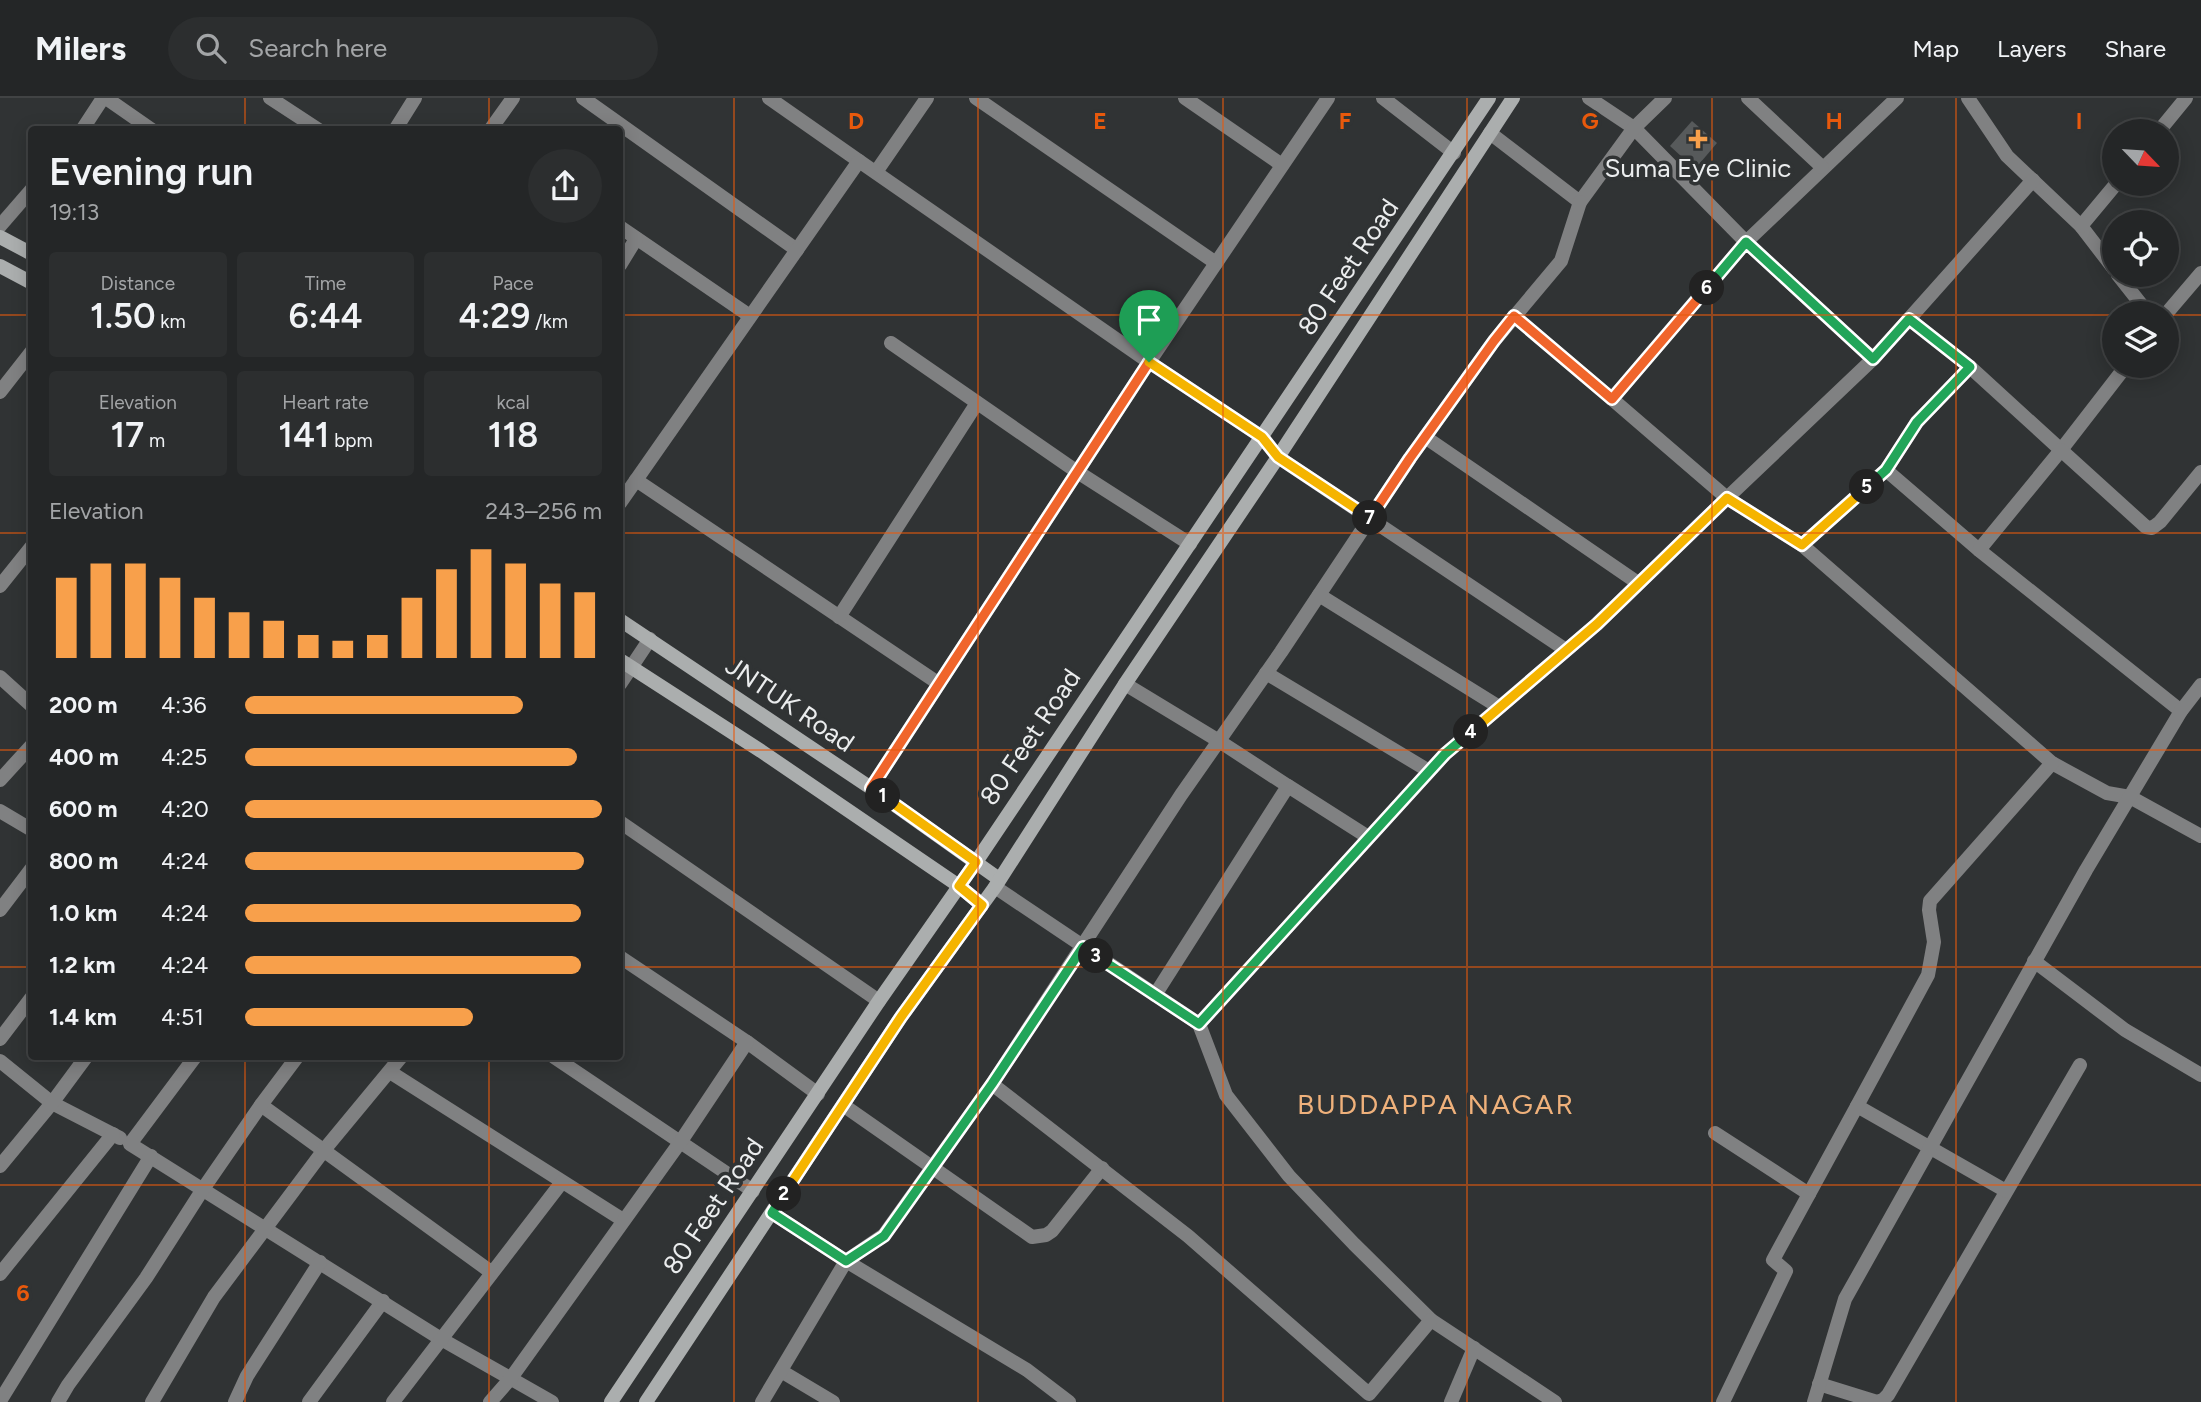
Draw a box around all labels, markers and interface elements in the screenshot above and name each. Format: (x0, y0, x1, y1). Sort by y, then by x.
search box (168, 17, 658, 80)
text: Milers (35, 29, 126, 68)
icon: search (192, 29, 230, 67)
text: Search here (248, 32, 387, 64)
text: Map (1912, 34, 1959, 63)
text: Layers (1997, 34, 2066, 63)
text: Share (2104, 34, 2166, 63)
text: D (848, 107, 864, 135)
text: E (1093, 107, 1107, 135)
text: F (1339, 107, 1352, 135)
text: G (1581, 107, 1599, 135)
text: H (1825, 107, 1843, 135)
text: I (2076, 107, 2082, 135)
north arrow (2102, 119, 2179, 196)
map controls (2102, 119, 2179, 378)
marker: Suma Eye Clinic (1688, 129, 1708, 149)
text: Evening run (49, 149, 253, 195)
button: share (528, 149, 602, 223)
place label: Suma Eye Clinic (1605, 152, 1791, 184)
street label: 80 Feet Road (1291, 193, 1405, 341)
text: 19:13 (49, 198, 99, 226)
button: locate (2102, 210, 2179, 287)
pin: 6 (1690, 270, 1724, 306)
text: Distance (101, 272, 175, 295)
text: Time (305, 272, 346, 295)
text: Pace (493, 272, 534, 295)
text: 6 (1701, 276, 1712, 299)
pin (1119, 290, 1179, 362)
text: 1.50 (90, 295, 156, 337)
text: 6:44 (289, 295, 362, 337)
text: 4:29 (458, 295, 530, 337)
icon: arrive (1130, 301, 1168, 339)
button: layers (2102, 301, 2179, 378)
text: km (156, 310, 186, 333)
text: /km (530, 310, 568, 333)
text: Elevation (99, 391, 177, 414)
text: Heart rate (282, 391, 369, 414)
text: kcal (497, 391, 530, 414)
text: 17 (110, 414, 144, 456)
text: 141 (278, 414, 330, 456)
text: 118 (488, 414, 539, 456)
text: m (144, 429, 165, 452)
text: bpm (330, 429, 373, 452)
pin: 5 (1850, 470, 1884, 504)
text: 5 (1861, 475, 1872, 498)
text: Elevation (49, 497, 144, 525)
text: 243–256 m (485, 497, 602, 525)
pin: 7 (1352, 500, 1388, 536)
text: 7 (1364, 506, 1375, 529)
street label: JNTUK Road (720, 649, 860, 759)
street label: 80 Feet Road (973, 663, 1087, 811)
text: 200 m (49, 691, 118, 719)
text: 4:36 (161, 691, 207, 719)
pin: 4 (1454, 714, 1488, 750)
text: 4 (1464, 720, 1477, 743)
text: 400 m (49, 743, 119, 771)
text: 4:25 (161, 743, 207, 771)
pin: 1 (866, 778, 900, 814)
text: 1 (878, 784, 887, 807)
text: 600 m (49, 795, 118, 823)
text: 4:20 (161, 795, 209, 823)
text: 800 m (49, 847, 118, 875)
text: 4:24 (161, 847, 208, 875)
text: 1.0 km (49, 899, 117, 927)
text: 4:24 (161, 899, 208, 927)
pin: 3 (1078, 938, 1114, 974)
text: 3 (1090, 944, 1101, 967)
text: 1.2 km (49, 951, 116, 979)
text: 4:24 (161, 951, 208, 979)
text: 1.4 km (49, 1003, 117, 1031)
text: 4:51 (161, 1003, 204, 1031)
district label: BUDDAPPA NAGAR (1297, 1087, 1575, 1121)
street label: 80 Feet Road (656, 1132, 770, 1280)
pin: 2 (766, 1176, 802, 1212)
text: 2 (778, 1182, 789, 1205)
text: 6 (16, 1279, 30, 1307)

